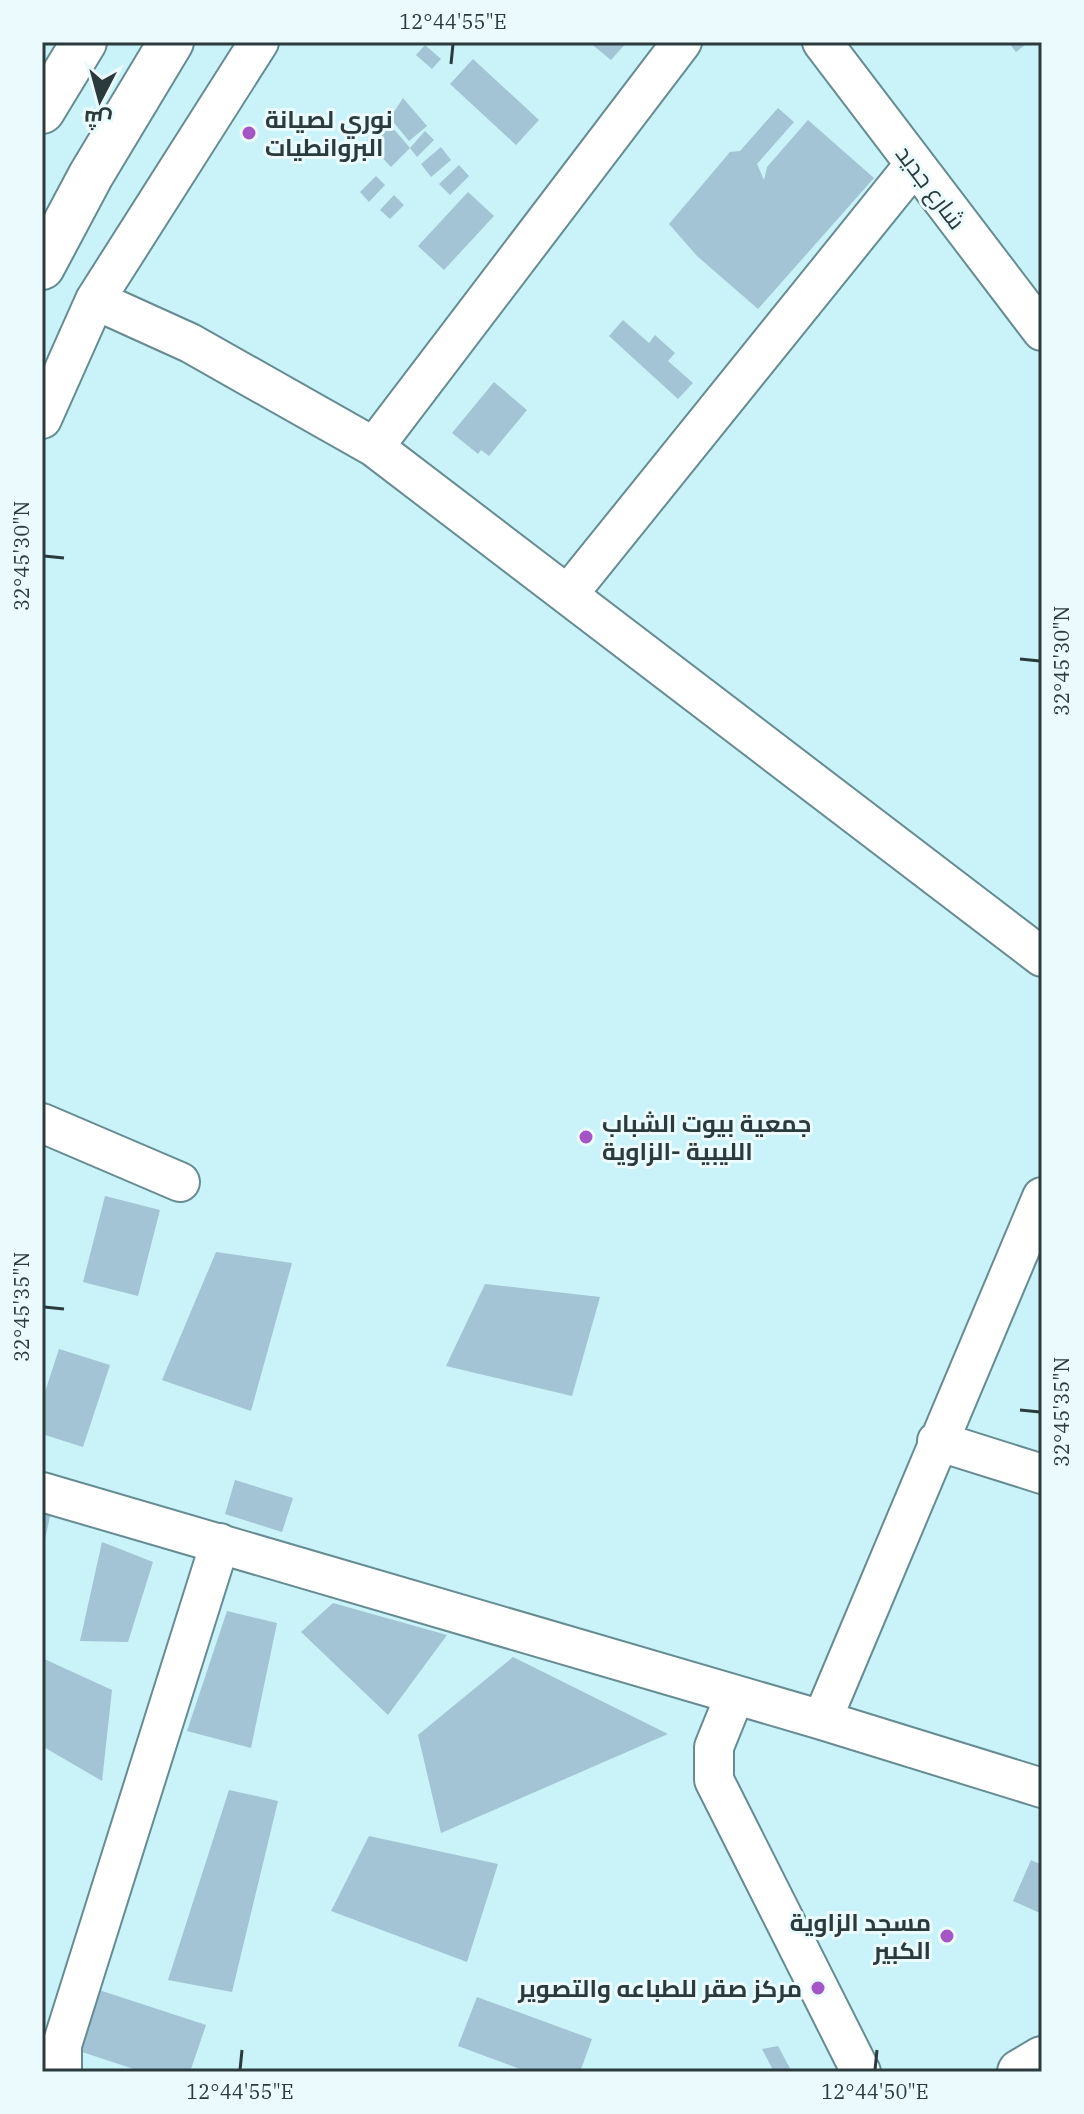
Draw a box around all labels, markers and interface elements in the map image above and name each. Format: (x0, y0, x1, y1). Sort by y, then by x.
text: 12°44'55"E (399, 8, 507, 35)
north arrow (60, 60, 140, 140)
place label: نوري لصيانة البروانطيات (265, 103, 393, 163)
text: ش (82, 104, 113, 136)
marker: نوري لصيانة البروانطيات (240, 124, 258, 142)
street label: شارع جديد (888, 138, 973, 236)
text: 32°45'30"N (8, 501, 35, 611)
text: 32°45'30"N (1048, 606, 1075, 716)
place label: جمعية بيوت الشباب الليبية -الزاوية (602, 1107, 811, 1167)
marker: جمعية بيوت الشباب الليبية -الزاوية (577, 1128, 595, 1146)
text: 32°45'35"N (8, 1252, 35, 1362)
text: 32°45'35"N (1048, 1357, 1075, 1467)
place label: مسجد الزاوية الكبير (790, 1906, 931, 1966)
marker: مسجد الزاوية الكبير (938, 1927, 956, 1945)
place label: مركز صقر للطباعه والتصوير (517, 1972, 802, 2004)
marker: مركز صقر للطباعه والتصوير (809, 1979, 827, 1997)
text: 12°44'55"E (186, 2078, 294, 2105)
text: 12°44'50"E (821, 2078, 929, 2105)

